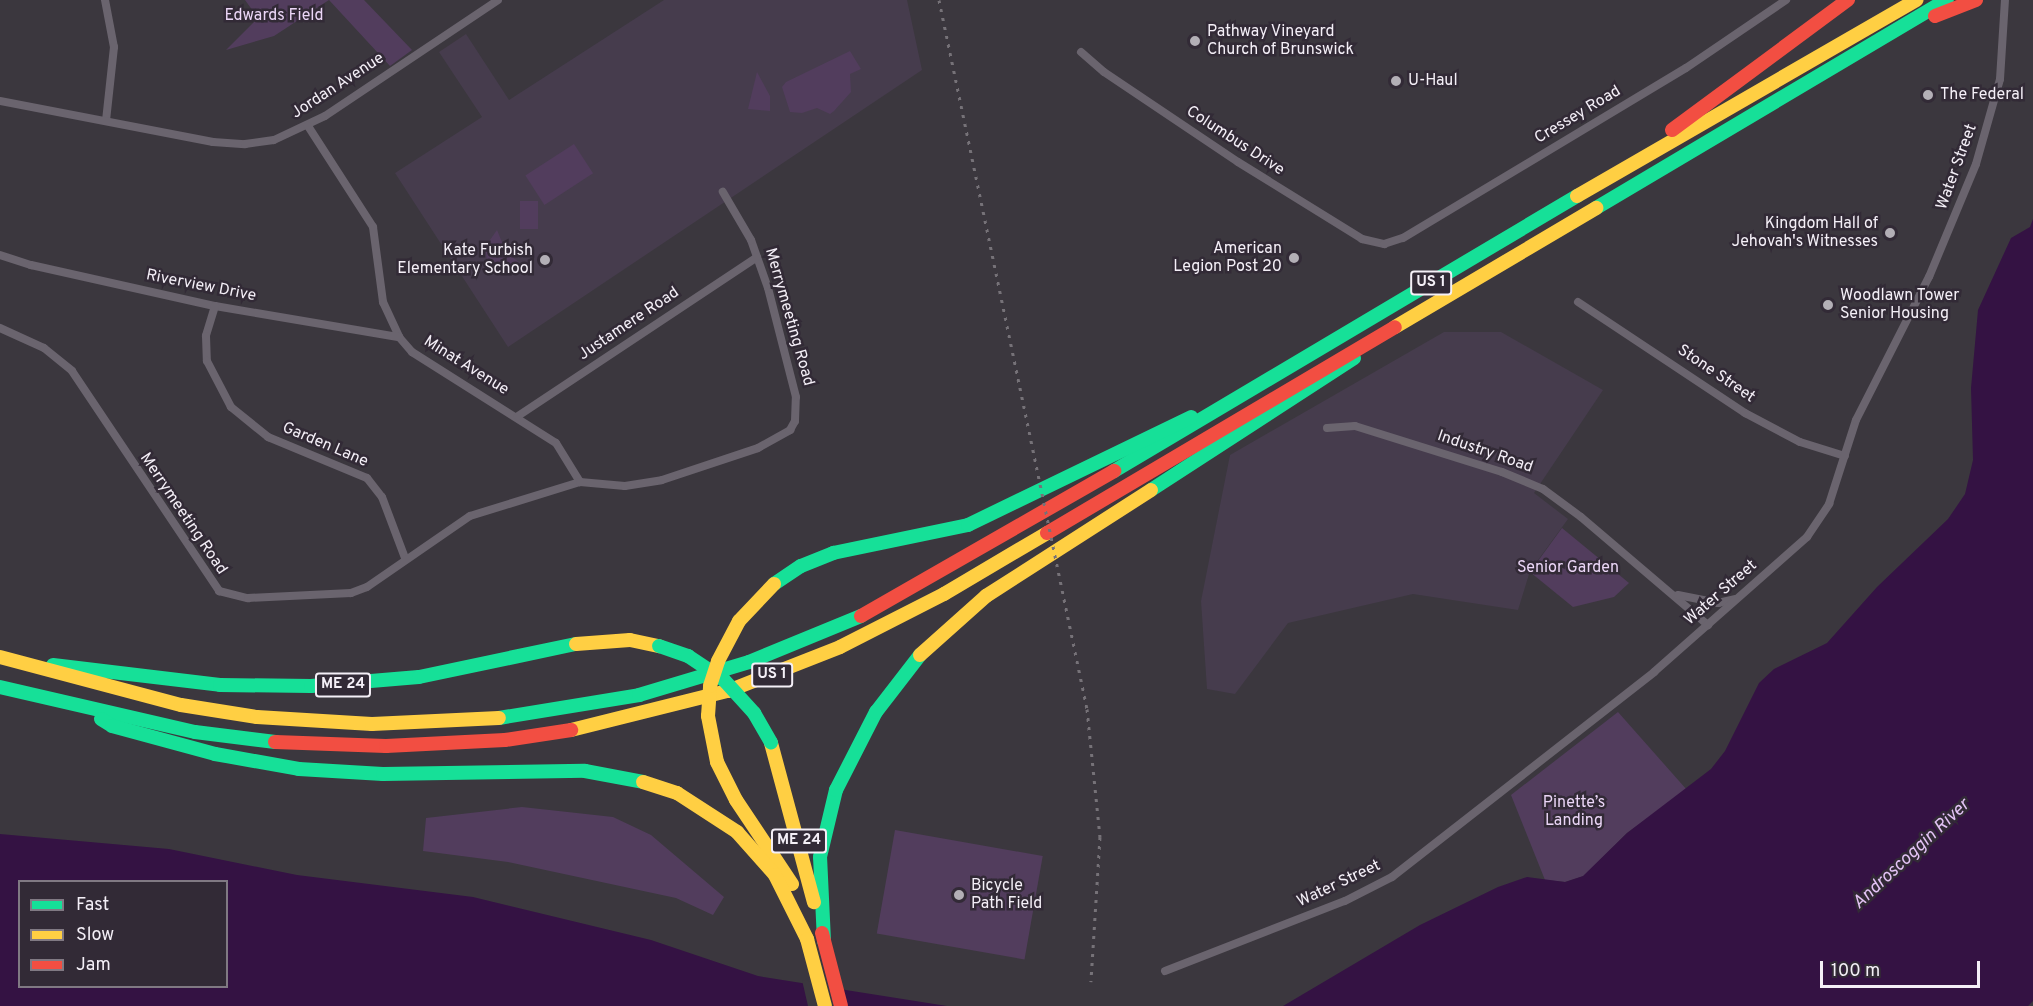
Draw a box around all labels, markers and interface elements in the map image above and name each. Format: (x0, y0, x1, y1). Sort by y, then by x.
park label: Edwards Field (225, 6, 323, 26)
place label: Pathway Vineyard Church of Brunswick (1207, 22, 1354, 60)
marker: Pathway Vineyard Church of Brunswick (1188, 34, 1202, 48)
street label: Jordan Avenue (288, 49, 388, 123)
place label: U-Haul (1408, 71, 1458, 91)
marker: U-Haul (1389, 74, 1403, 88)
street label: Cressey Road (1531, 82, 1625, 148)
place label: The Federal (1940, 85, 2024, 105)
marker: The Federal (1921, 88, 1935, 102)
street label: Columbus Drive (1182, 102, 1288, 180)
street label: Water Street (1933, 121, 1981, 213)
place label: Kingdom Hall of Jehovah's Witnesses (1731, 214, 1878, 252)
marker: Kingdom Hall of Jehovah's Witnesses (1883, 226, 1897, 240)
place label: American Legion Post 20 (1173, 239, 1282, 277)
place label: Kate Furbish Elementary School (397, 241, 533, 279)
street label: Merrymeeting Road (760, 246, 818, 388)
marker: American Legion Post 20 (1287, 251, 1301, 265)
marker: Kate Furbish Elementary School (538, 253, 552, 267)
street label: Riverview Drive (144, 266, 258, 306)
road number: US 1 (1410, 271, 1452, 295)
street label: Justamere Road (575, 283, 683, 365)
place label: Woodlawn Tower Senior Housing (1840, 286, 1960, 324)
marker: Woodlawn Tower Senior Housing (1821, 298, 1835, 312)
street label: Minat Avenue (420, 332, 512, 400)
street label: Stone Street (1673, 341, 1759, 407)
street label: Garden Lane (279, 418, 371, 472)
street label: Industry Road (1435, 427, 1535, 477)
street label: Merrymeeting Road (135, 449, 231, 579)
street label: Water Street (1681, 556, 1761, 630)
park label: Senior Garden (1517, 558, 1619, 578)
road number: US 1 (751, 663, 793, 687)
road number: ME 24 (314, 673, 372, 697)
park label: Pinette’s Landing (1543, 793, 1605, 831)
water label: Androscoggin River (1849, 795, 1975, 915)
road number: ME 24 (770, 829, 828, 853)
street label: Water Street (1294, 856, 1384, 912)
place label: Bicycle Path Field (971, 876, 1042, 914)
legend (18, 880, 228, 988)
marker: Bicycle Path Field (952, 888, 966, 902)
text: Fast (76, 894, 109, 917)
text: Slow (76, 924, 114, 947)
scale bar (1823, 949, 1984, 987)
text: Jam (76, 954, 111, 977)
text: 100 m (1831, 960, 1880, 983)

